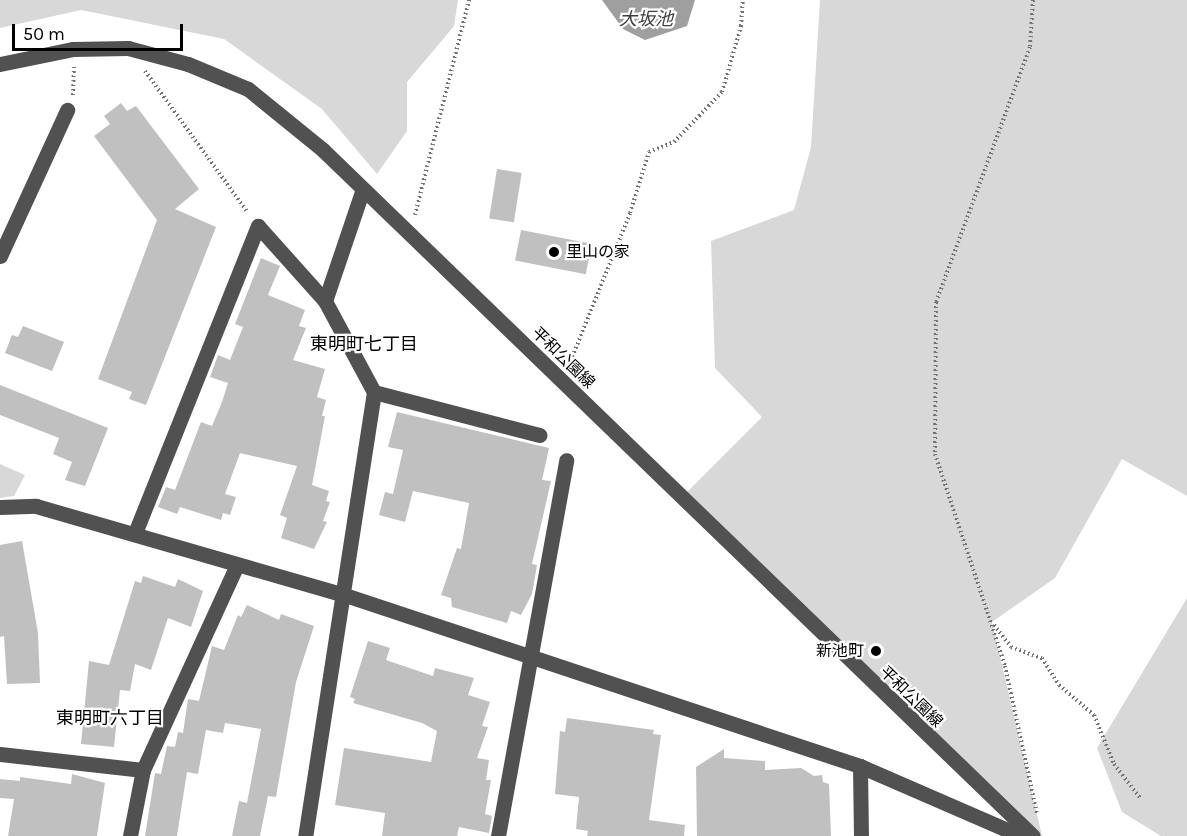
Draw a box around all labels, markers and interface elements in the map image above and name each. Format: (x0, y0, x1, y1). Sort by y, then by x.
water label: 大坂池 (619, 8, 673, 30)
scale bar (15, 12, 186, 50)
text: 50 m (23, 23, 65, 45)
place label: 里山の家 (566, 242, 630, 262)
marker: 里山の家 (547, 245, 561, 259)
street label: 平和公園線 (528, 323, 598, 393)
district label: 東明町七丁目 (310, 333, 418, 355)
place label: 新池町 (816, 641, 864, 661)
marker: 新池町 (869, 644, 883, 658)
street label: 平和公園線 (876, 662, 946, 732)
district label: 東明町六丁目 (56, 707, 164, 729)

